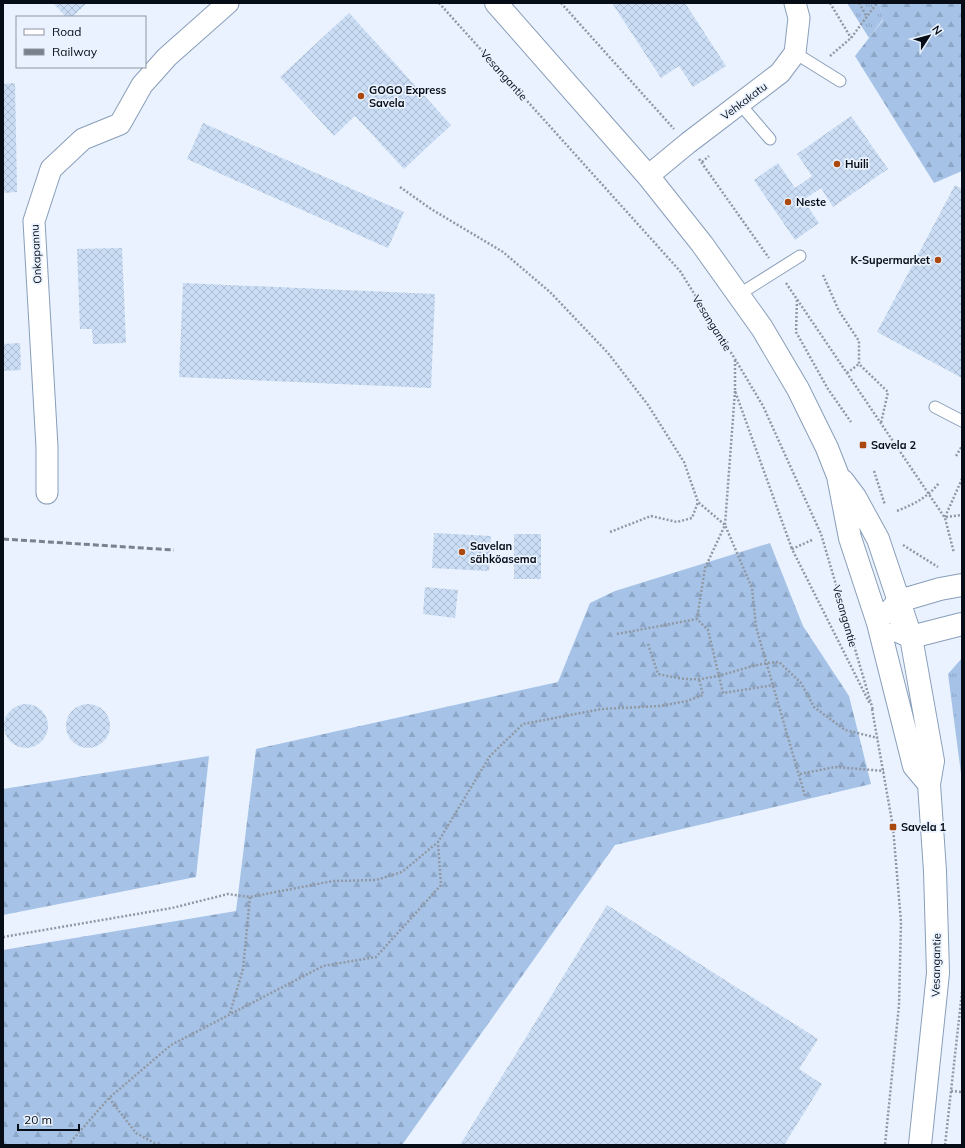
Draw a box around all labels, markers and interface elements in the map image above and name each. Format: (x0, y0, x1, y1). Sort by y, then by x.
legend (16, 16, 146, 68)
north arrow (909, 16, 949, 56)
text: N (929, 23, 945, 38)
text: Road (52, 24, 81, 39)
text: Railway (52, 44, 98, 59)
street label: Vesangantie (478, 47, 531, 103)
street label: Vehkakatu (718, 79, 770, 123)
place label: GOGO Express Savela (369, 83, 447, 110)
marker: GOGO Express Savela (356, 91, 366, 101)
place label: Huili (845, 157, 869, 171)
marker: Huili (832, 159, 842, 169)
place label: Neste (796, 195, 826, 209)
marker: Neste (783, 197, 793, 207)
street label: Onkapannu (27, 224, 45, 284)
place label: K-Supermarket (850, 253, 930, 267)
marker: K-Supermarket (933, 255, 943, 265)
street label: Vesangantie (689, 292, 735, 354)
place label: Savela 2 (871, 438, 916, 452)
marker: Savela 2 (858, 440, 868, 450)
place label: Savelan sähköasema (470, 539, 537, 566)
marker: Savelan sähköasema (457, 547, 467, 557)
street label: Vesangantie (829, 583, 861, 649)
place label: Savela 1 (901, 820, 946, 834)
marker: Savela 1 (888, 822, 898, 832)
street label: Vesangantie (928, 933, 944, 997)
scale bar (18, 1106, 79, 1132)
text: 20 m (24, 1112, 52, 1127)

